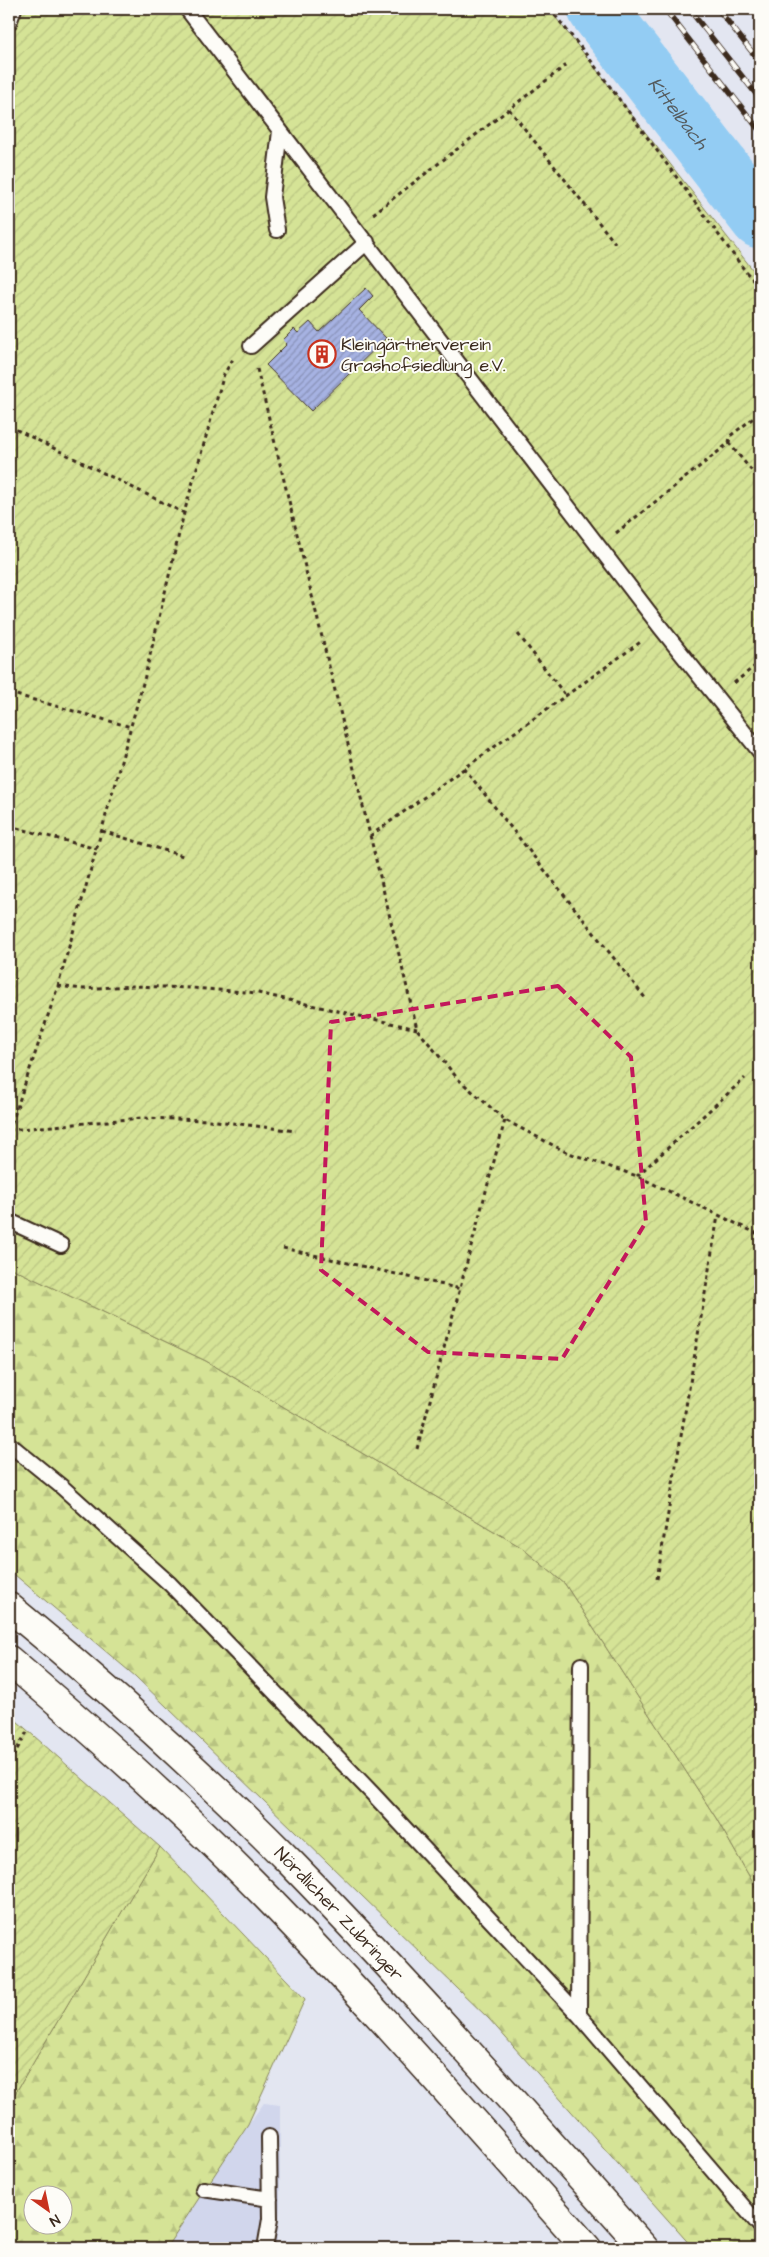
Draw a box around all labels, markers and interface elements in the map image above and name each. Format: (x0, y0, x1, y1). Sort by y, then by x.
water label: Kittelbach (641, 71, 716, 156)
place label: Kleingärtnerverein Grashofsiedlung e.V. (341, 332, 506, 379)
building icon: Kleingärtnerverein Grashofsiedlung e.V. (307, 339, 337, 369)
street label: Nördlicher Zubringer (269, 1841, 410, 1987)
north arrow (22, 2184, 72, 2234)
text: N (45, 2209, 64, 2231)

